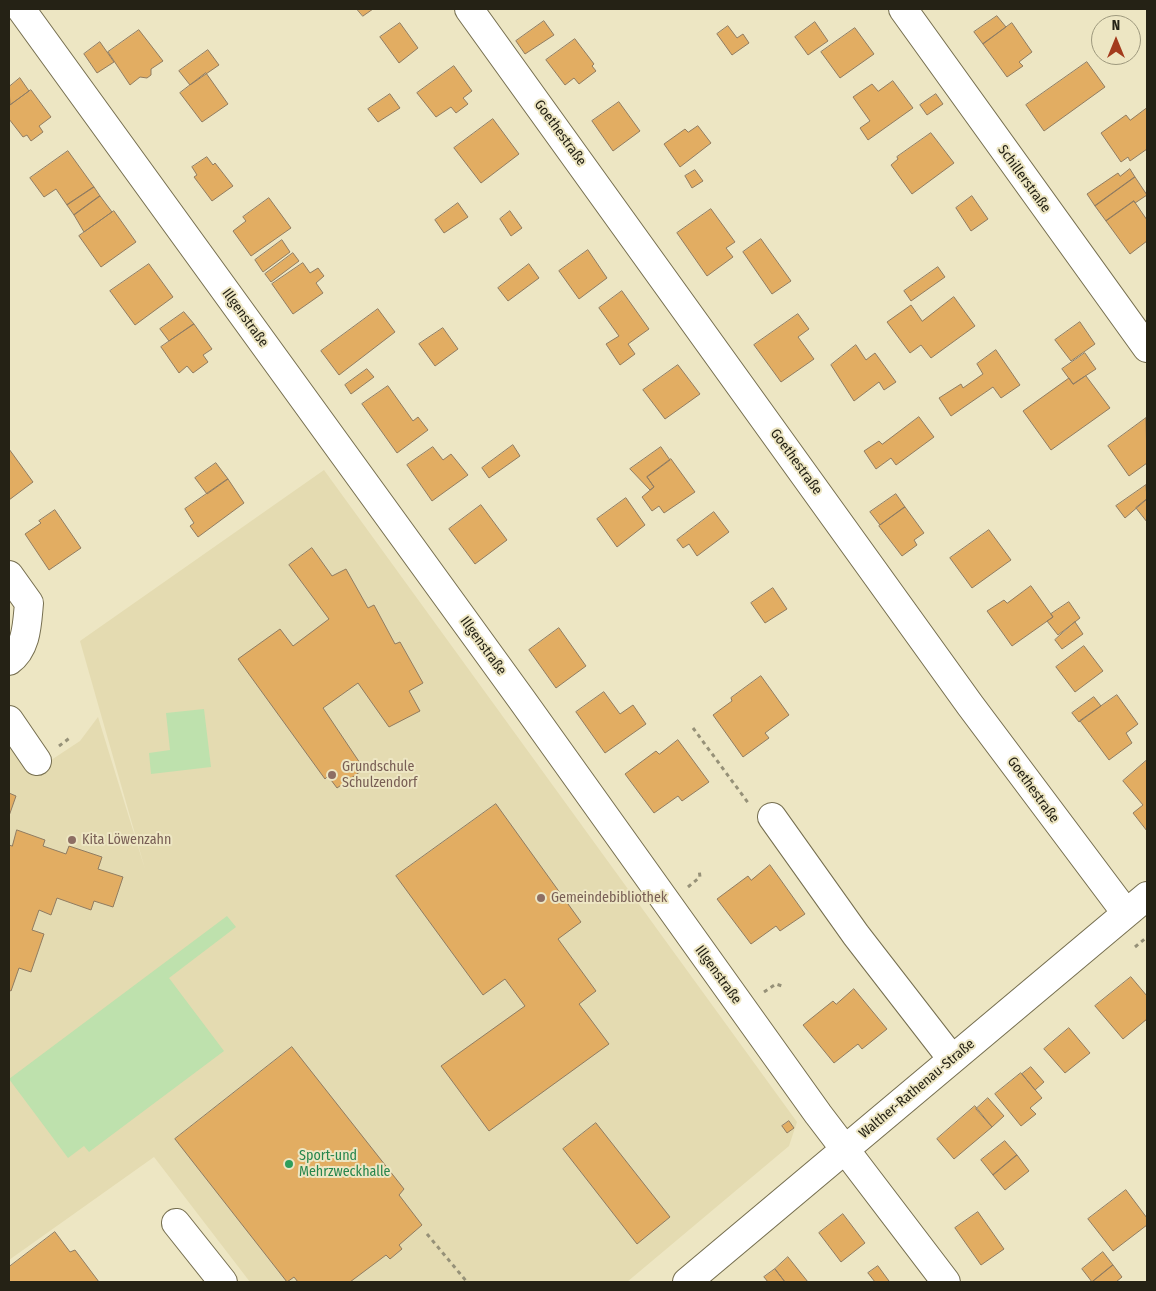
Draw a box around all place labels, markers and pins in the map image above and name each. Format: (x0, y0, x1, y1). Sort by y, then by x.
place label: Grundschule Schulzendorf (342, 759, 417, 792)
marker: Grundschule Schulzendorf (326, 769, 338, 781)
place label: Kita Löwenzahn (82, 832, 171, 848)
marker: Kita Löwenzahn (66, 834, 78, 846)
place label: Gemeindebibliothek (551, 890, 667, 906)
marker: Gemeindebibliothek (535, 892, 547, 904)
place label: Sport-und Mehrzweckhalle (299, 1148, 390, 1180)
marker: Sport-und Mehrzweckhalle (283, 1158, 295, 1170)

